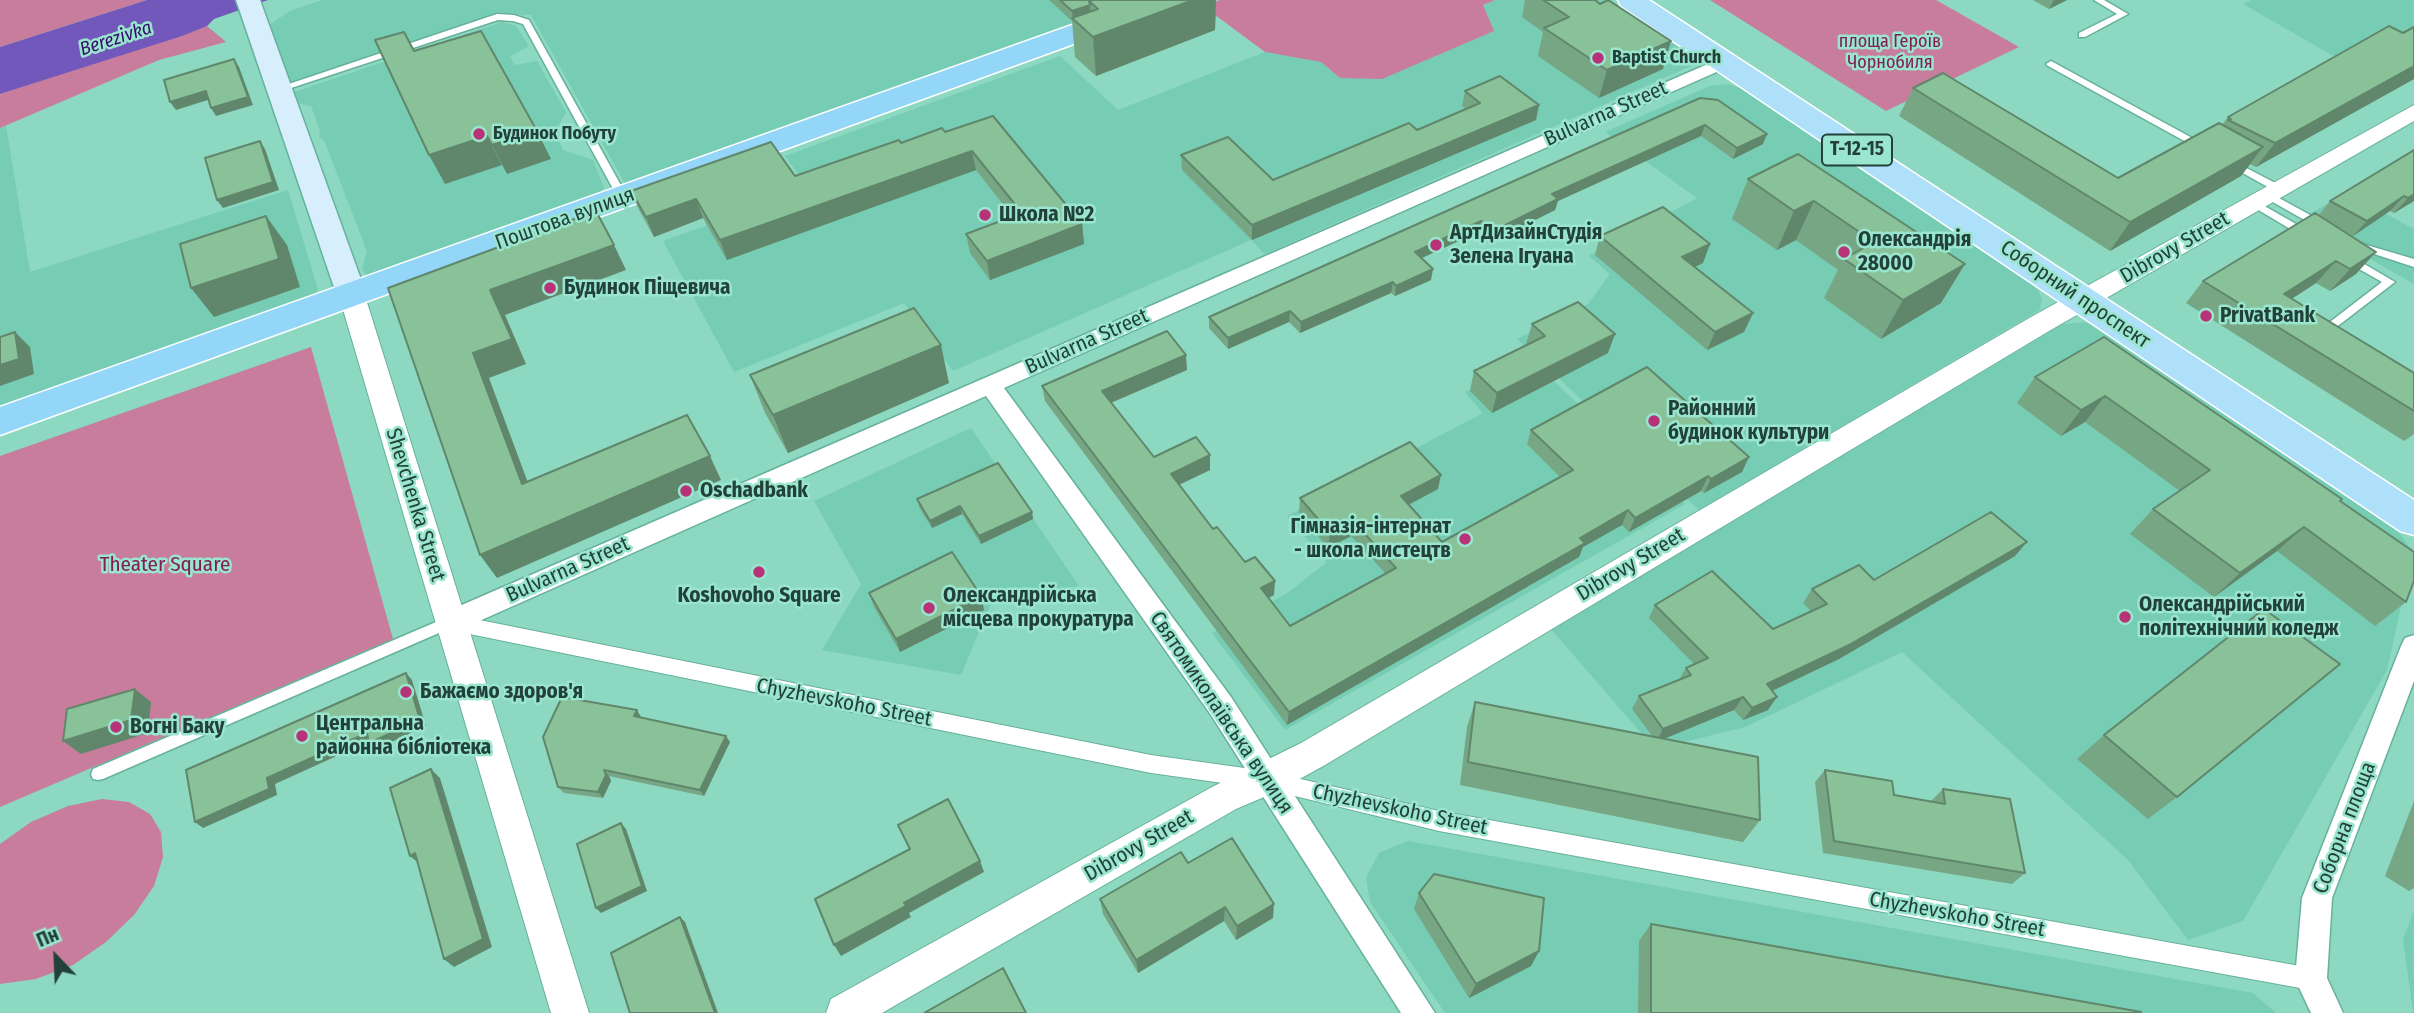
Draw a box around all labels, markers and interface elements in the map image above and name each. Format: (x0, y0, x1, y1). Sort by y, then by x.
water label: Berezivka (77, 17, 155, 61)
park label: площа Героїв Чорнобиля (1839, 31, 1941, 74)
place label: Baptist Church (1612, 47, 1721, 69)
marker: Baptist Church (1590, 50, 1606, 66)
street label: Bulvarna Street (1540, 76, 1672, 152)
place label: Будинок Побуту (493, 123, 616, 145)
marker: Будинок Побуту (471, 126, 487, 142)
road number: Т-12-15 (1822, 134, 1892, 166)
street label: Поштова вулиця (492, 182, 638, 256)
place label: Школа №2 (999, 202, 1094, 228)
marker: Школа №2 (977, 207, 993, 223)
street label: Dibrovy Street (2116, 207, 2234, 289)
place label: АртДизайнСтудія Зелена Ігуана (1450, 220, 1602, 270)
place label: Олександрія 28000 (1858, 227, 1971, 277)
street label: Соборний проспект (1995, 236, 2155, 354)
marker: АртДизайнСтудія Зелена Ігуана (1428, 237, 1444, 253)
marker: Олександрія 28000 (1836, 244, 1852, 260)
place label: Будинок Піщевича (564, 275, 731, 301)
marker: Будинок Піщевича (542, 280, 558, 296)
place label: PrivatBank (2220, 303, 2315, 329)
street label: Bulvarna Street (1021, 304, 1153, 380)
marker: PrivatBank (2198, 308, 2214, 324)
place label: Районний будинок культури (1668, 396, 1829, 446)
marker: Районний будинок культури (1646, 413, 1662, 429)
street label: Shevchenka Street (380, 425, 450, 585)
place label: Oschadbank (700, 478, 808, 504)
marker: Oschadbank (678, 483, 694, 499)
place label: Гімназія-інтернат - школа мистецтв (1291, 514, 1451, 564)
street label: Dibrovy Street (1572, 523, 1690, 607)
marker: Гімназія-інтернат - школа мистецтв (1457, 531, 1473, 547)
street label: Bulvarna Street (502, 532, 634, 608)
park label: Theater Square (100, 552, 230, 578)
marker: Koshovoho Square (751, 564, 767, 580)
place label: Koshovoho Square (677, 583, 841, 609)
place label: Олександрійська місцева прокуратура (943, 583, 1134, 633)
place label: Олександрійський політехнічний коледж (2139, 592, 2339, 642)
marker: Олександрійська місцева прокуратура (921, 600, 937, 616)
street label: Святомиколаївська вулиця (1144, 607, 1298, 819)
marker: Олександрійський політехнічний коледж (2117, 609, 2133, 625)
street label: Chyzhevskoho Street (754, 674, 934, 732)
place label: Бажаємо здоров'я (420, 679, 583, 705)
marker: Бажаємо здоров'я (398, 684, 414, 700)
place label: Центральна районна бібліотека (316, 711, 491, 761)
place label: Вогні Баку (130, 714, 225, 740)
marker: Вогні Баку (108, 719, 124, 735)
marker: Центральна районна бібліотека (294, 728, 310, 744)
street label: Соборна площа (2308, 759, 2382, 897)
street label: Chyzhevskoho Street (1310, 779, 1490, 841)
street label: Dibrovy Street (1080, 805, 1198, 887)
street label: Chyzhevskoho Street (1867, 887, 2047, 943)
north arrow (21, 922, 91, 992)
text: Пн (33, 922, 62, 952)

